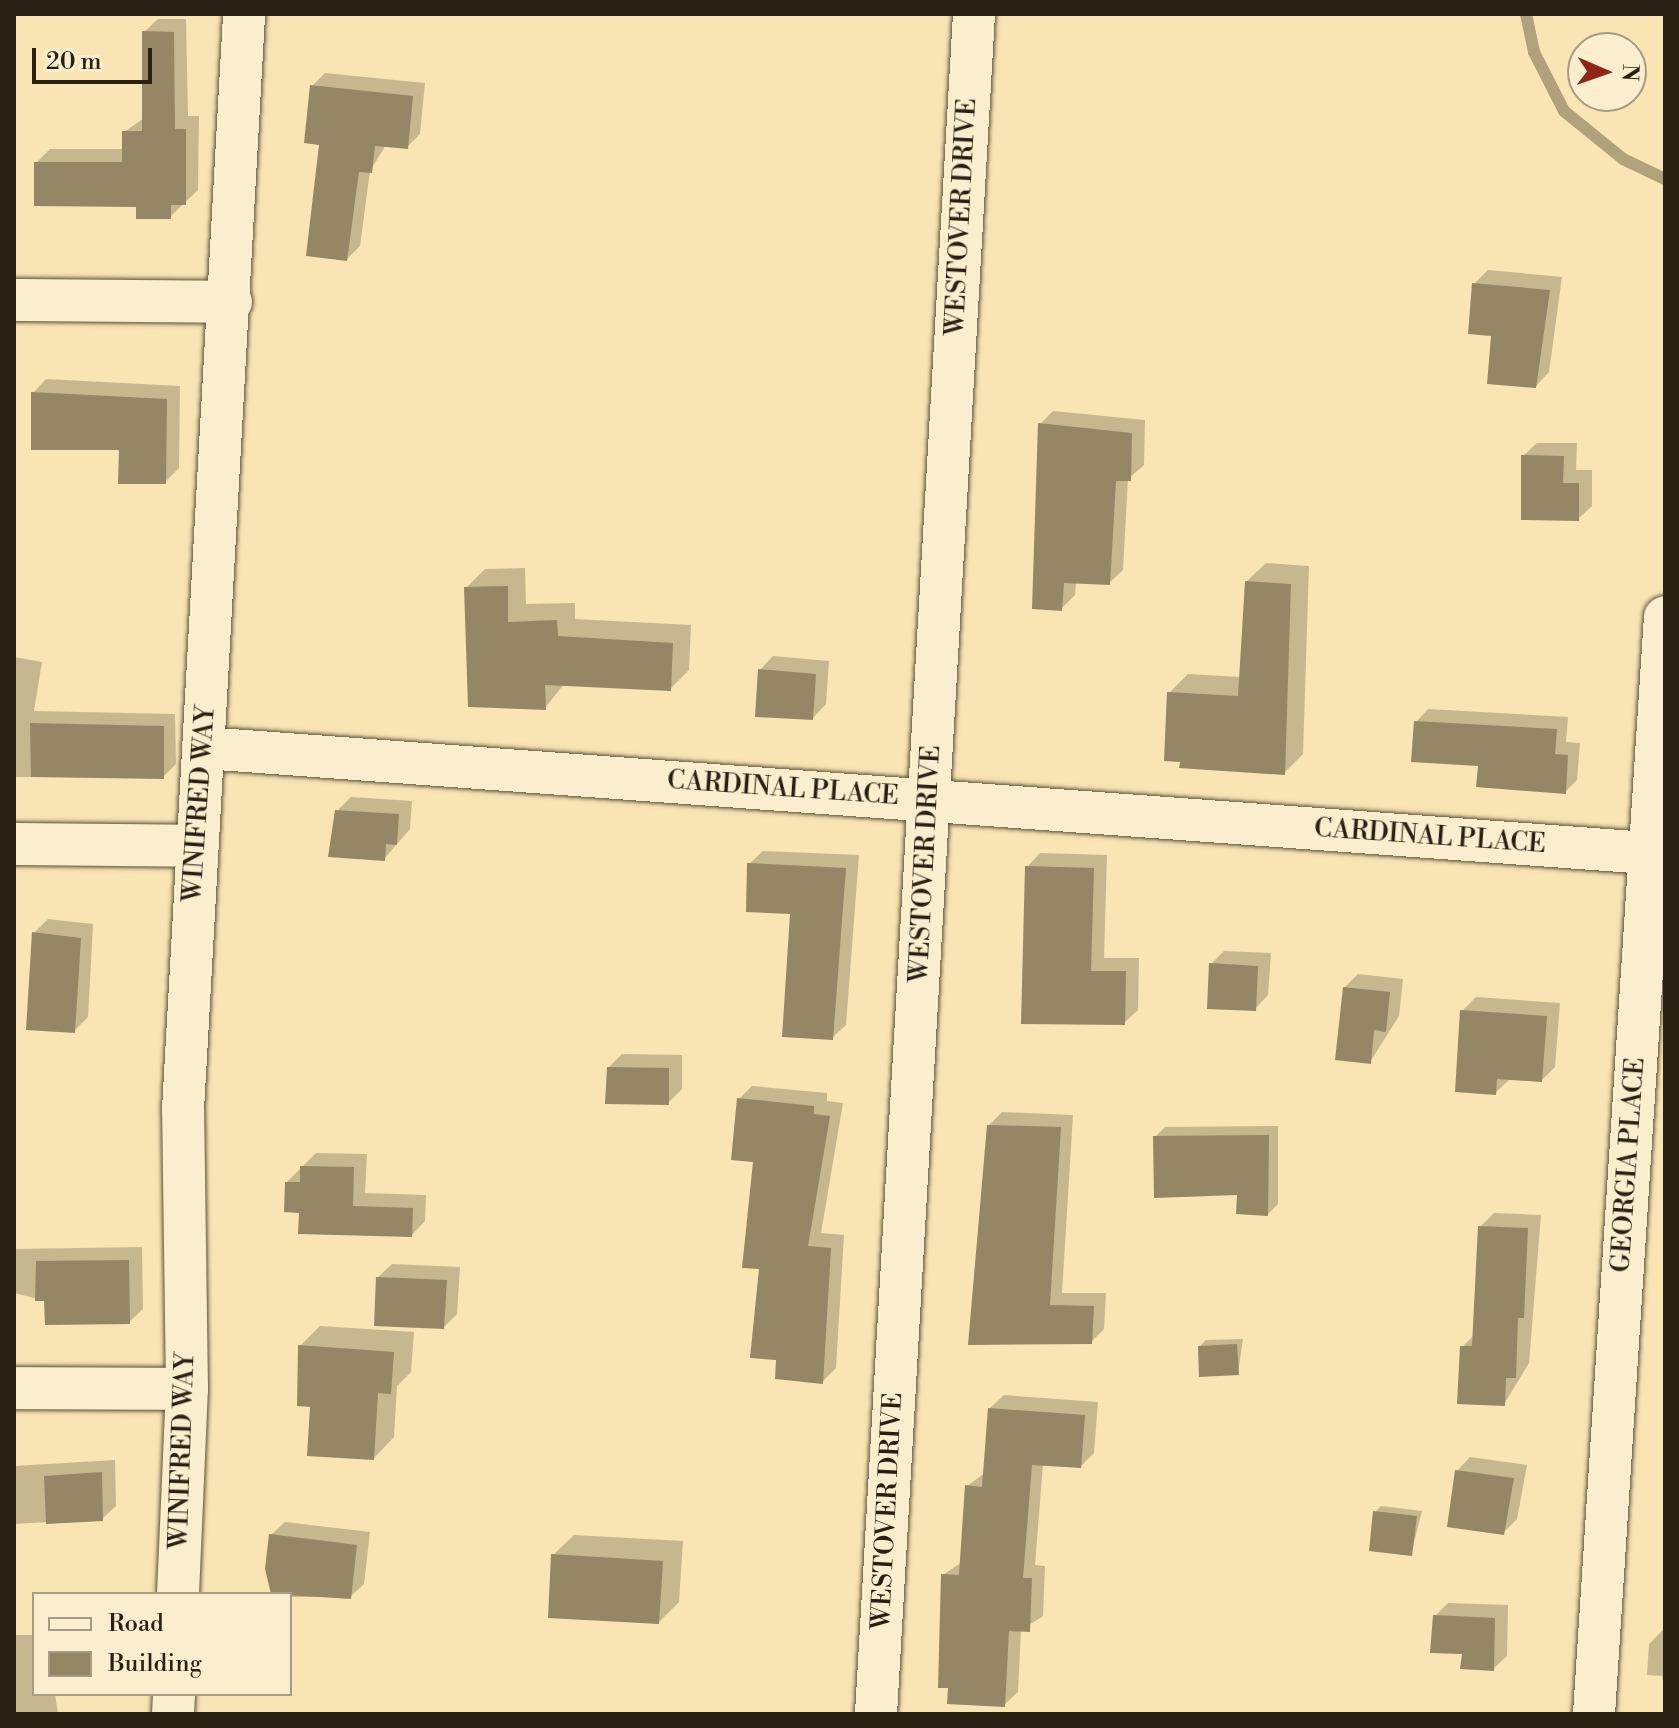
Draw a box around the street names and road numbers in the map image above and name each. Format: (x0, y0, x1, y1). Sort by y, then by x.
street label: WESTOVER DRIVE (940, 98, 984, 336)
street label: WINIFRED WAY (178, 705, 222, 903)
street label: WESTOVER DRIVE (904, 745, 948, 983)
street label: CARDINAL PLACE (666, 765, 900, 813)
street label: CARDINAL PLACE (1313, 813, 1547, 861)
street label: GEORGIA PLACE (1606, 1056, 1652, 1274)
street label: WINIFRED WAY (164, 1352, 202, 1550)
street label: WESTOVER DRIVE (866, 1392, 910, 1630)

